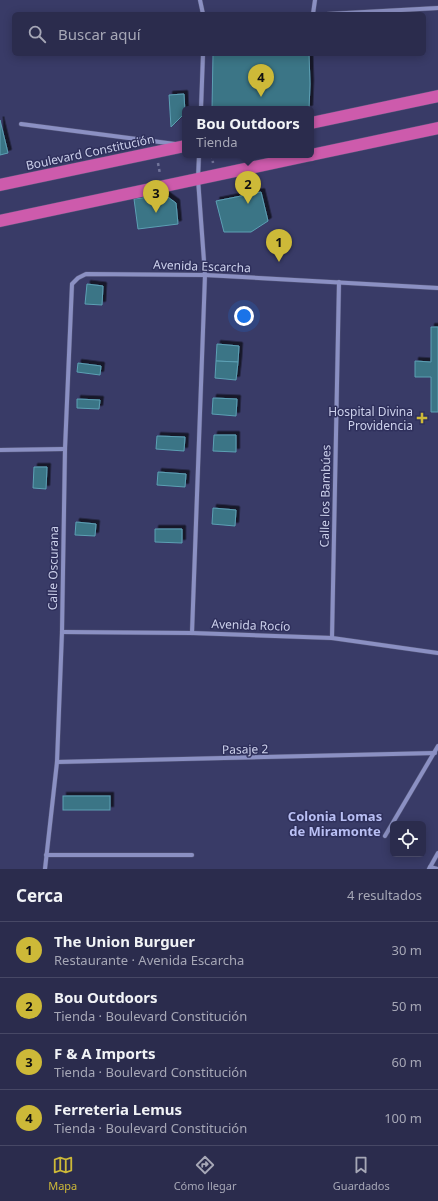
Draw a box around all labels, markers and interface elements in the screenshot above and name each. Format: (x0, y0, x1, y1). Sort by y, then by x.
search box (12, 12, 426, 56)
icon: search (26, 23, 48, 45)
text: Buscar aquí (58, 24, 141, 44)
pin: 4 (248, 64, 274, 97)
popup (182, 106, 314, 158)
text: Bou Outdoors (196, 113, 300, 133)
street label: Boulevard Constitución (24, 130, 156, 174)
text: Tienda (196, 133, 237, 151)
pin: 2 (235, 171, 261, 204)
pin: 3 (143, 180, 169, 213)
pin: 1 (266, 229, 292, 262)
street label: Avenida Escarcha (153, 256, 251, 276)
your location (234, 306, 254, 326)
place label: Hospital Divina Providencia (328, 403, 413, 434)
marker: Hospital Divina Providencia (416, 412, 428, 424)
street label: Calle los Bambúes (316, 444, 334, 547)
street label: Calle Oscurana (44, 526, 62, 610)
street label: Avenida Rocío (211, 615, 291, 635)
street label: Pasaje 2 (222, 740, 268, 758)
district label: Colonia Lomas de Miramonte (288, 807, 382, 840)
map controls (390, 821, 426, 857)
button: locate (390, 821, 426, 857)
text: Cerca (16, 884, 63, 907)
text: 4 resultados (347, 886, 422, 904)
text: The Union Burguer (54, 931, 195, 951)
text: 1 (25, 941, 33, 959)
text: 30 m (392, 941, 422, 959)
text: Restaurante · Avenida Escarcha (54, 951, 244, 969)
text: Bou Outdoors (54, 987, 158, 1007)
text: 2 (25, 997, 33, 1015)
text: 50 m (392, 997, 422, 1015)
text: Tienda · Boulevard Constitución (54, 1007, 247, 1025)
text: F & A Imports (54, 1043, 156, 1063)
text: 3 (25, 1053, 33, 1071)
text: 60 m (392, 1053, 422, 1071)
text: Tienda · Boulevard Constitución (54, 1063, 247, 1081)
text: Ferreteria Lemus (54, 1099, 182, 1119)
text: 4 (25, 1109, 33, 1127)
text: 100 m (384, 1109, 422, 1127)
text: Tienda · Boulevard Constitución (54, 1119, 247, 1137)
tab: Mapa (48, 1154, 77, 1193)
tab: Cómo llegar (174, 1154, 236, 1193)
tab: Guardados (333, 1154, 390, 1193)

